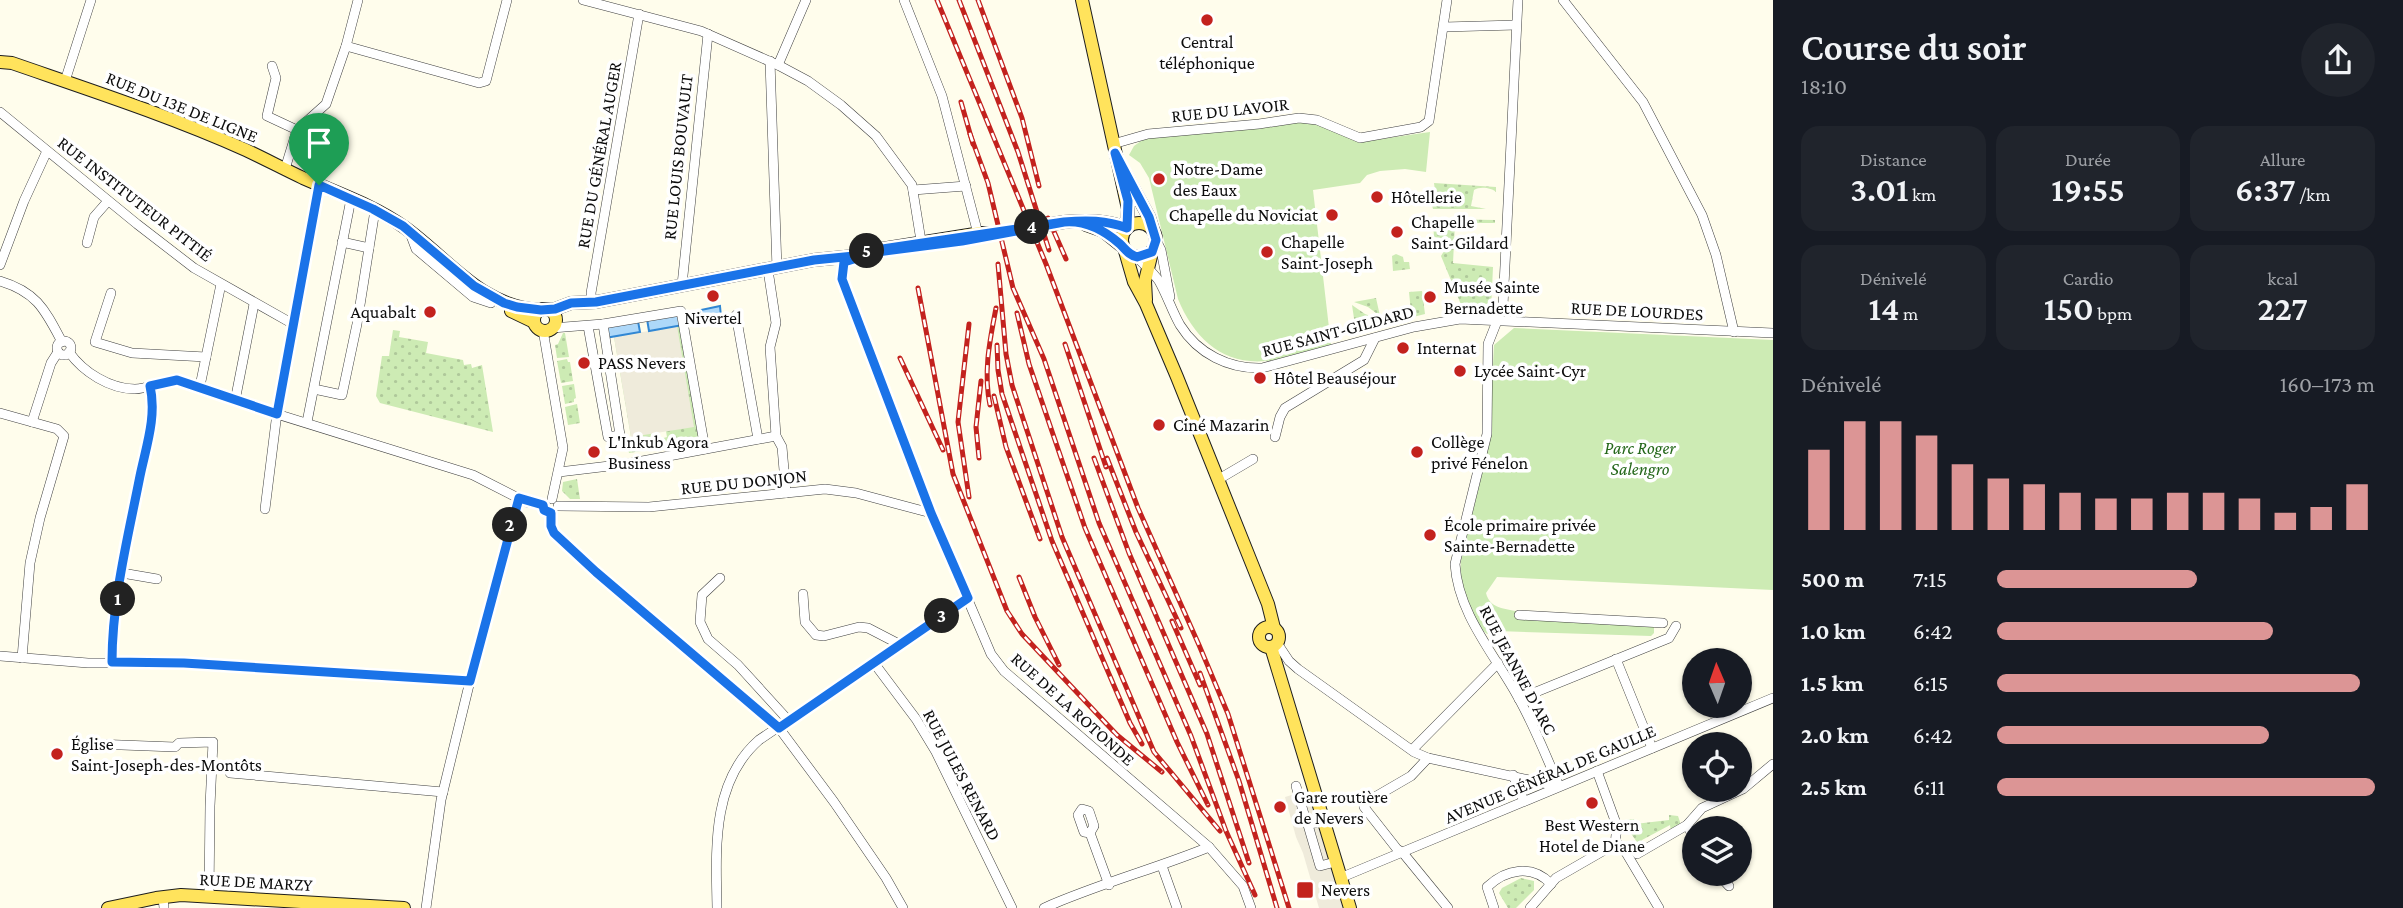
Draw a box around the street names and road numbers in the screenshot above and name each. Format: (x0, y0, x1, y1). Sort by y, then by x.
street label: RUE DU GÉNÉRAL AUGER (573, 59, 625, 250)
street label: RUE DU 13E DE LIGNE (103, 67, 261, 147)
street label: RUE LOUIS BOUVAULT (659, 73, 697, 241)
street label: RUE DU LAVOIR (1170, 94, 1291, 126)
street label: RUE INSTITUTEUR PITTIÉ (54, 132, 216, 266)
street label: RUE DE LOURDES (1570, 298, 1704, 324)
street label: RUE SAINT-GILDARD (1260, 301, 1416, 361)
street label: RUE DU DONJON (680, 465, 808, 499)
street label: RUE JEANNE D'ARC (1475, 602, 1561, 738)
street label: RUE DE LA ROTONDE (1007, 648, 1139, 770)
street label: RUE JULES RENARD (919, 706, 1005, 844)
street label: AVENUE GÉNÉRAL DE GAULLE (1441, 720, 1659, 828)
street label: RUE DE MARZY (199, 869, 314, 895)

